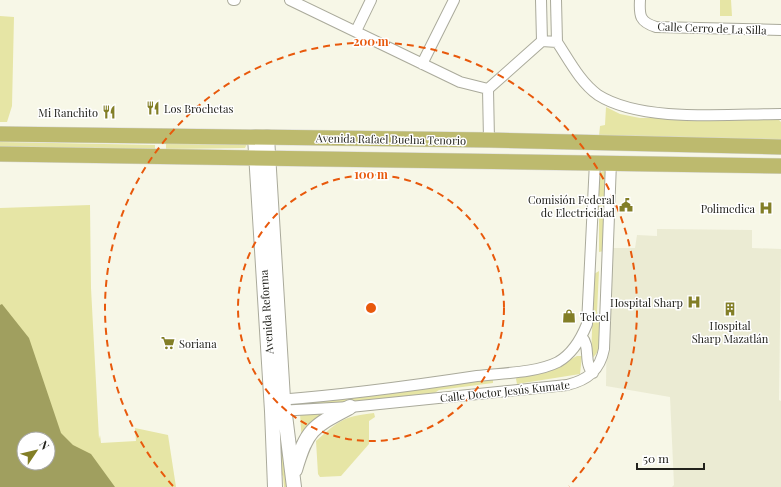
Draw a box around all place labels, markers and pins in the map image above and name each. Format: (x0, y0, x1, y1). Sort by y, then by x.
restaurant icon: Los Brochetas (145, 100, 161, 116)
place label: Los Brochetas (164, 101, 233, 116)
restaurant icon: Mi Ranchito (101, 104, 117, 120)
place label: Mi Ranchito (38, 105, 98, 120)
place label: Comisión Federal de Electricidad (528, 192, 616, 220)
public building icon: Comisión Federal de Electricidad (618, 197, 634, 213)
hospital icon: Polimedica (758, 200, 774, 216)
place label: Polimedica (701, 201, 756, 216)
hospital icon: Hospital Sharp (686, 294, 702, 310)
place label: Hospital Sharp (610, 295, 683, 310)
centre of rings (364, 301, 378, 315)
building icon: Hospital Sharp Mazatlán (722, 301, 738, 317)
shop icon: Telcel (561, 308, 577, 324)
place label: Telcel (580, 309, 609, 324)
place label: Hospital Sharp Mazatlán (692, 318, 769, 346)
supermarket icon: Soriana (160, 335, 176, 351)
place label: Soriana (179, 336, 217, 351)

